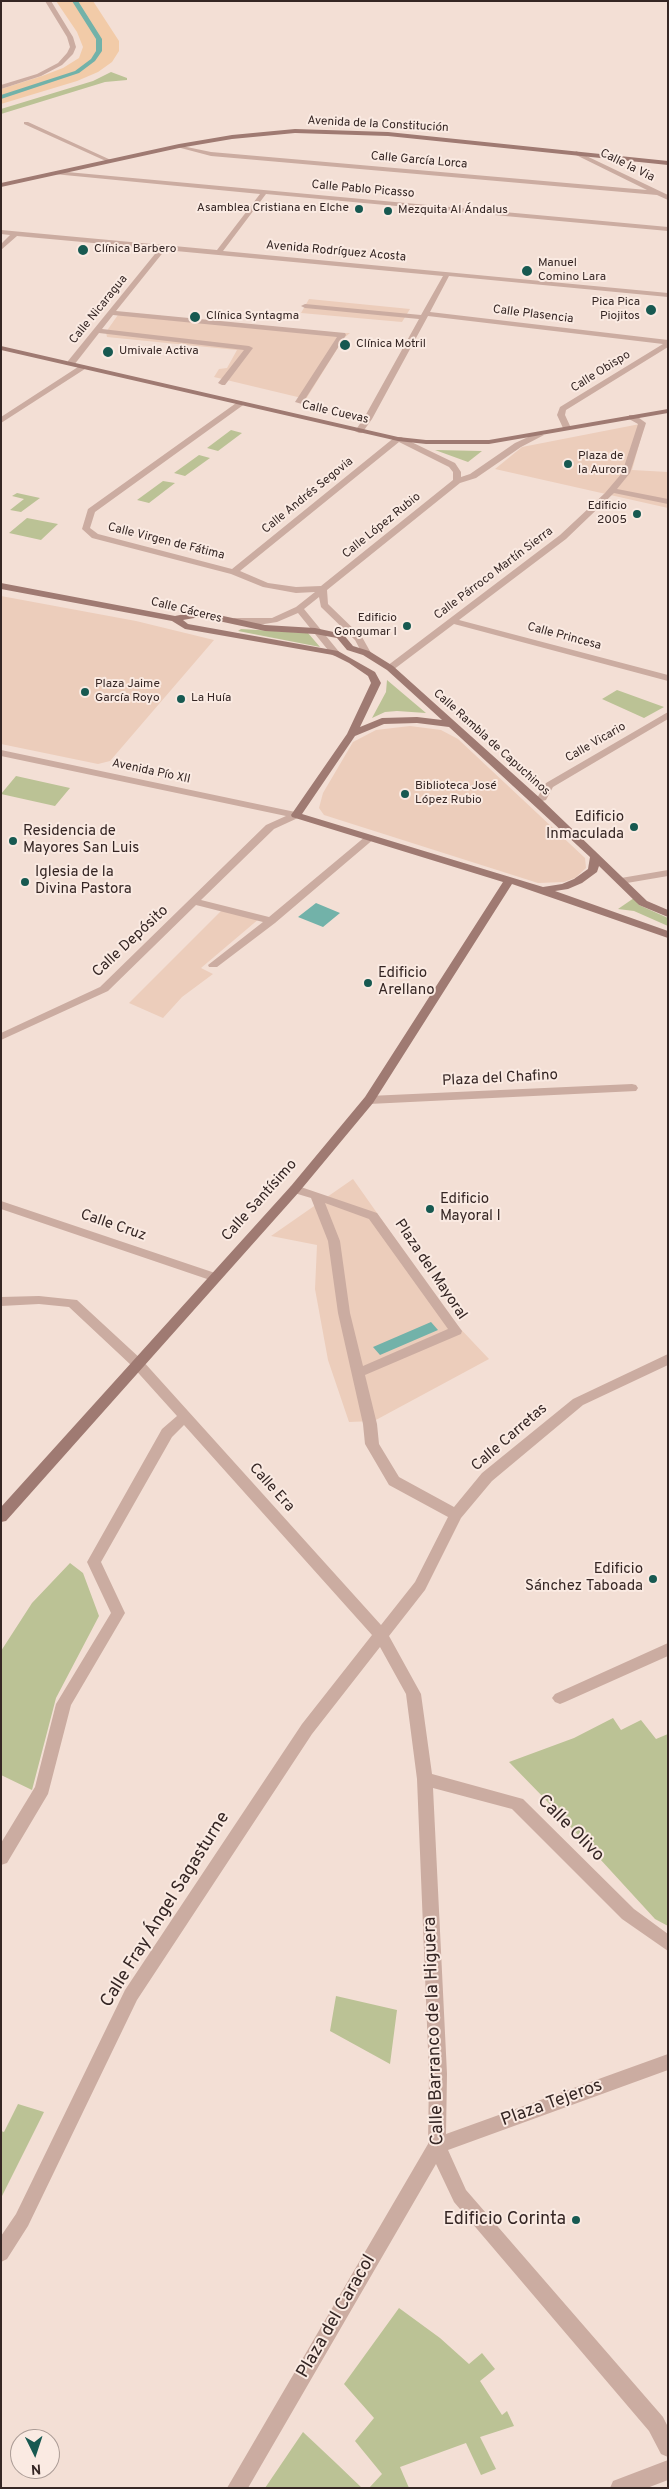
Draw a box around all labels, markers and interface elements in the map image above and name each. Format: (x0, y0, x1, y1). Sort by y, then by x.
street label: Avenida de la Constitución (307, 114, 449, 136)
street label: Calle la Via (597, 147, 657, 185)
street label: Calle García Lorca (370, 150, 468, 172)
street label: Calle Pablo Picasso (311, 178, 415, 202)
place label: Asamblea Cristiana en Elche (197, 202, 349, 216)
marker: Asamblea Cristiana en Elche (353, 203, 365, 215)
place label: Mezquita Al Ándalus (398, 204, 508, 218)
marker: Mezquita Al Ándalus (382, 205, 394, 217)
street label: Avenida Rodríguez Acosta (265, 239, 407, 265)
marker: Clínica Barbero (76, 243, 90, 257)
place label: Clínica Barbero (94, 243, 176, 257)
place label: Manuel Comino Lara (538, 257, 606, 285)
marker: Manuel Comino Lara (520, 264, 534, 278)
street label: Calle Nicaragua (67, 273, 131, 347)
place label: Pica Pica Piojitos (592, 296, 640, 324)
street label: Calle Plasencia (492, 303, 574, 327)
marker: Pica Pica Piojitos (644, 303, 658, 317)
marker: Clínica Syntagma (188, 310, 202, 324)
place label: Clínica Syntagma (206, 310, 299, 324)
marker: Clínica Motril (338, 338, 352, 352)
place label: Clínica Motril (356, 338, 426, 352)
marker: Umivale Activa (101, 345, 115, 359)
place label: Umivale Activa (119, 345, 199, 359)
street label: Calle Obispo (569, 348, 633, 396)
street label: Calle Cuevas (300, 398, 370, 428)
place label: Plaza de la Aurora (578, 450, 627, 478)
street label: Calle Andrés Segovia (259, 455, 357, 537)
marker: Plaza de la Aurora (562, 458, 574, 470)
street label: Calle López Rubio (340, 490, 424, 562)
place label: Edificio 2005 (588, 500, 627, 528)
marker: Edificio 2005 (631, 508, 643, 520)
street label: Calle Virgen de Fátima (106, 521, 226, 563)
street label: Calle Párroco Martín Sierra (432, 525, 556, 623)
street label: Calle Cáceres (149, 595, 223, 627)
place label: Edificio Gongumar I (334, 612, 397, 640)
marker: Edificio Gongumar I (401, 620, 413, 632)
street label: Calle Princesa (525, 620, 603, 654)
place label: Plaza Jaime García Royo (95, 678, 160, 706)
marker: Plaza Jaime García Royo (79, 686, 91, 698)
street label: Calle Rambla de Capuchinos (430, 687, 552, 799)
place label: La Huía (191, 692, 231, 706)
marker: La Huía (175, 693, 187, 705)
street label: Calle Vicario (563, 720, 629, 766)
street label: Avenida Pío XII (110, 757, 192, 787)
place label: Biblioteca José López Rubio (415, 780, 497, 808)
marker: Biblioteca José López Rubio (399, 788, 411, 800)
place label: Edificio Inmaculada (546, 809, 624, 844)
marker: Edificio Inmaculada (628, 821, 640, 833)
place label: Residencia de Mayores San Luis (23, 823, 139, 858)
marker: Residencia de Mayores San Luis (7, 835, 19, 847)
place label: Iglesia de la Divina Pastora (35, 864, 132, 899)
marker: Iglesia de la Divina Pastora (19, 876, 31, 888)
street label: Calle Depósito (89, 902, 173, 982)
place label: Edificio Arellano (378, 965, 435, 1000)
marker: Edificio Arellano (362, 977, 374, 989)
street label: Plaza del Chafino (442, 1067, 558, 1091)
street label: Calle Santísimo (219, 1156, 301, 1246)
place label: Edificio Mayoral I (440, 1191, 501, 1226)
marker: Edificio Mayoral I (424, 1203, 436, 1215)
street label: Calle Cruz (78, 1206, 148, 1246)
street label: Plaza del Mayoral (390, 1216, 470, 1324)
street label: Calle Carretas (468, 1400, 552, 1476)
street label: Calle Era (244, 1460, 298, 1516)
place label: Edificio Sánchez Taboada (525, 1561, 643, 1596)
marker: Edificio Sánchez Taboada (647, 1573, 659, 1585)
street label: Calle Olivo (532, 1791, 608, 1867)
street label: Calle Fray Ángel Sagasturne (97, 1808, 235, 2012)
street label: Calle Barranco de la Higuera (420, 1916, 450, 2146)
street label: Plaza Tejeros (498, 2076, 606, 2132)
place label: Edificio Corinta (444, 2209, 566, 2231)
marker: Edificio Corinta (570, 2214, 582, 2226)
street label: Plaza del Caracol (293, 2252, 381, 2382)
north arrow (10, 2429, 60, 2479)
text: N (30, 2460, 42, 2477)

